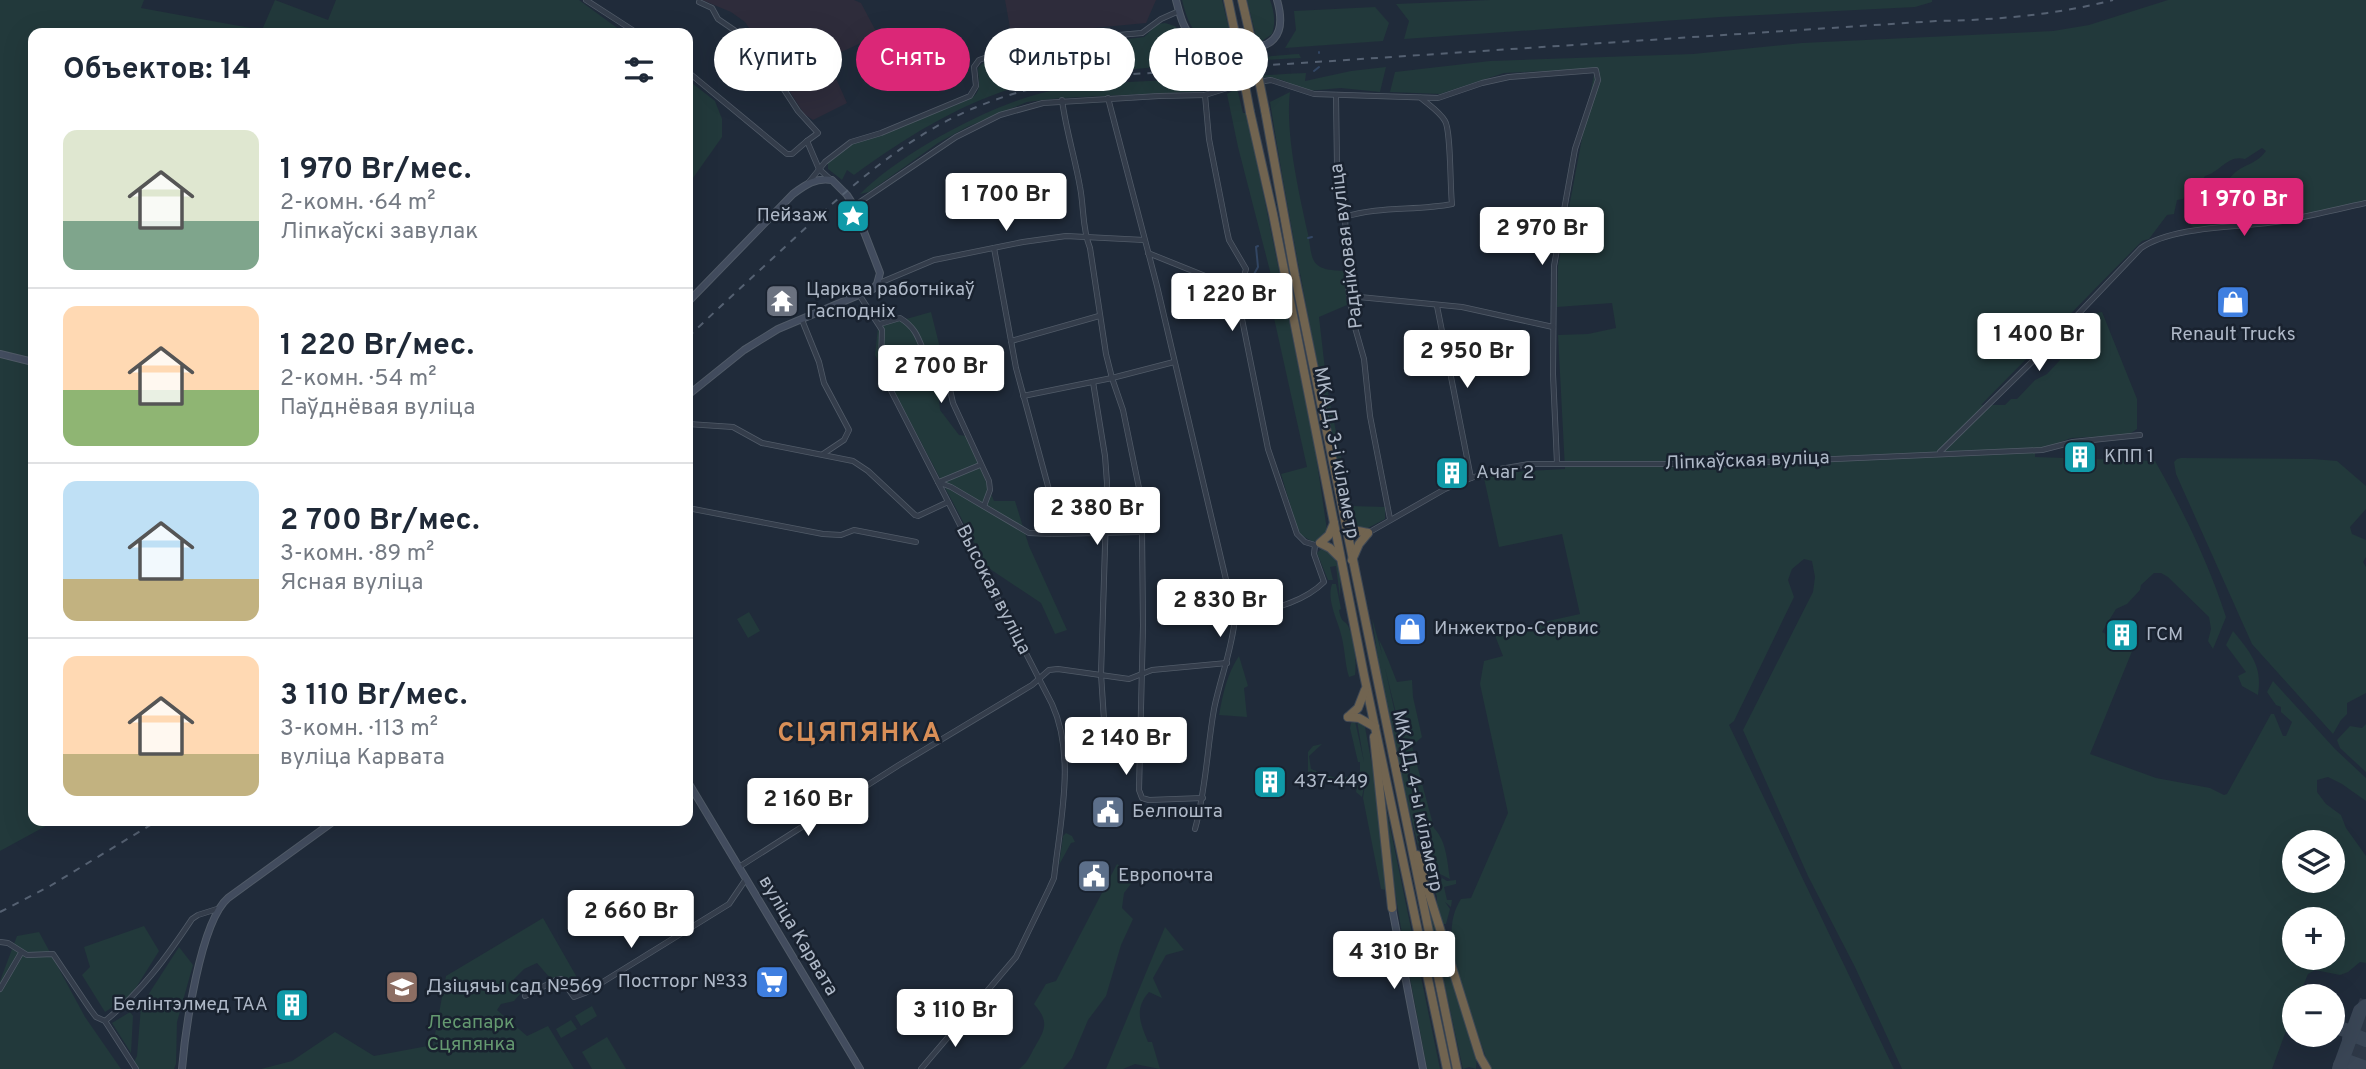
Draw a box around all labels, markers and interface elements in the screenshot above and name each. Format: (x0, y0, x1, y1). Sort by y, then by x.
chip: Купить (714, 28, 842, 91)
chip: Снять (856, 28, 970, 91)
chip: Фильтры (984, 28, 1135, 91)
chip: Новое (1149, 28, 1268, 91)
icon: filters (620, 51, 658, 89)
text: Объектов: 14 (63, 52, 251, 89)
text: 1 970 Br/мес. (280, 152, 471, 189)
icon: home (119, 158, 203, 242)
street label: Радніковая вуліца (1325, 162, 1369, 330)
pin: 1 700 Br (934, 174, 1078, 233)
pin: 1 970 Br (2172, 178, 2316, 238)
text: 1 700 Br (962, 181, 1050, 210)
text: 1 970 Br (2200, 186, 2288, 215)
text: 2-комн. · 64 m² (280, 189, 435, 218)
place icon: Пейзаж (834, 197, 872, 235)
place label: Пейзаж (757, 204, 828, 228)
pin: 2 970 Br (1470, 208, 1614, 267)
text: 2 970 Br (1496, 215, 1588, 244)
text: Ліпкаўскі завулак (280, 218, 478, 247)
pin: 1 220 Br (1160, 274, 1304, 333)
place label: Царква работнікаў Гасподніх (806, 278, 975, 324)
text: 1 220 Br (1187, 281, 1277, 310)
temple icon: Царква работнікаў Гасподніх (763, 282, 801, 320)
shop icon: Renault Trucks (2214, 283, 2252, 321)
pin: 1 400 Br (1967, 314, 2111, 373)
text: 1 400 Br (1993, 321, 2085, 350)
place label: Renault Trucks (2170, 323, 2296, 347)
text: 1 220 Br/мес. (280, 328, 474, 365)
pin: 2 950 Br (1395, 330, 1539, 390)
icon: home (119, 334, 203, 418)
text: 2 950 Br (1420, 338, 1514, 367)
pin: 2 700 Br (869, 346, 1013, 405)
text: 2 700 Br (894, 353, 988, 382)
text: 2-комн. · 54 m² (280, 365, 436, 394)
street label: МКАД, 3-і кіламетр (1308, 365, 1364, 541)
text: Паўднёвая вуліца (280, 394, 475, 423)
building icon: КПП 1 (2061, 438, 2099, 476)
place label: КПП 1 (2104, 445, 2154, 469)
street label: Ліпкаўская вуліца (1664, 446, 1830, 476)
building icon: Ачаг 2 (1433, 454, 1471, 492)
place label: Ачаг 2 (1476, 461, 1534, 485)
pin: 2 380 Br (1025, 488, 1169, 547)
text: 2 380 Br (1050, 495, 1144, 524)
text: 2 700 Br/мес. (280, 503, 480, 540)
icon: home (119, 509, 203, 593)
street label: Высокая вуліца (950, 521, 1036, 659)
text: 3-комн. · 89 m² (280, 540, 434, 569)
text: Ясная вуліца (280, 569, 423, 598)
pin: 2 830 Br (1148, 580, 1292, 639)
text: 2 830 Br (1173, 587, 1267, 616)
shop icon: Инжектро-Сервис (1391, 610, 1429, 648)
building icon: ГСМ (2103, 616, 2141, 654)
place label: Инжектро-Сервис (1434, 617, 1599, 641)
place label: ГСМ (2146, 623, 2183, 647)
text: 3 110 Br/мес. (280, 678, 467, 715)
icon: home (119, 684, 203, 768)
street label: МКАД, 4-ы кіламетр (1386, 708, 1448, 894)
text: 3-комн. · 113 m² (280, 715, 438, 744)
district label: СЦЯПЯНКА (777, 718, 943, 751)
pin: 2 140 Br (1054, 718, 1198, 777)
text: 2 140 Br (1081, 725, 1171, 754)
text: вуліца Карвата (280, 744, 445, 773)
building icon: 437-449 (1251, 763, 1289, 801)
place label: 437-449 (1294, 770, 1368, 794)
pin: 2 160 Br (736, 778, 880, 838)
text: 2 160 Br (763, 786, 853, 815)
public building icon: Белпошта (1089, 793, 1127, 831)
place label: Белпошта (1132, 800, 1223, 824)
map controls (2282, 830, 2345, 1047)
button: layers (2282, 830, 2345, 893)
public building icon: Европочта (1075, 857, 1113, 895)
place label: Европочта (1118, 864, 1213, 888)
street label: вуліца Карвата (753, 871, 843, 1001)
pin: 2 660 Br (559, 890, 703, 950)
text: 2 660 Br (584, 898, 678, 927)
button: + (2282, 907, 2345, 970)
pin: 4 310 Br (1322, 932, 1466, 991)
text: 4 310 Br (1349, 939, 1439, 968)
supermarket icon: Постторг №33 (753, 963, 791, 1001)
school or university icon: Дзіцячы сад №569 (383, 968, 421, 1006)
place label: Постторг №33 (618, 970, 748, 994)
place label: Дзіцячы сад №569 (426, 975, 603, 999)
button: − (2282, 984, 2345, 1047)
building icon: Белінтэлмед ТАА (273, 986, 311, 1024)
pin: 3 110 Br (883, 990, 1027, 1049)
place label: Белінтэлмед ТАА (113, 993, 268, 1017)
text: 3 110 Br (913, 997, 997, 1026)
park label: Лесапарк Сцяпянка (427, 1011, 515, 1057)

